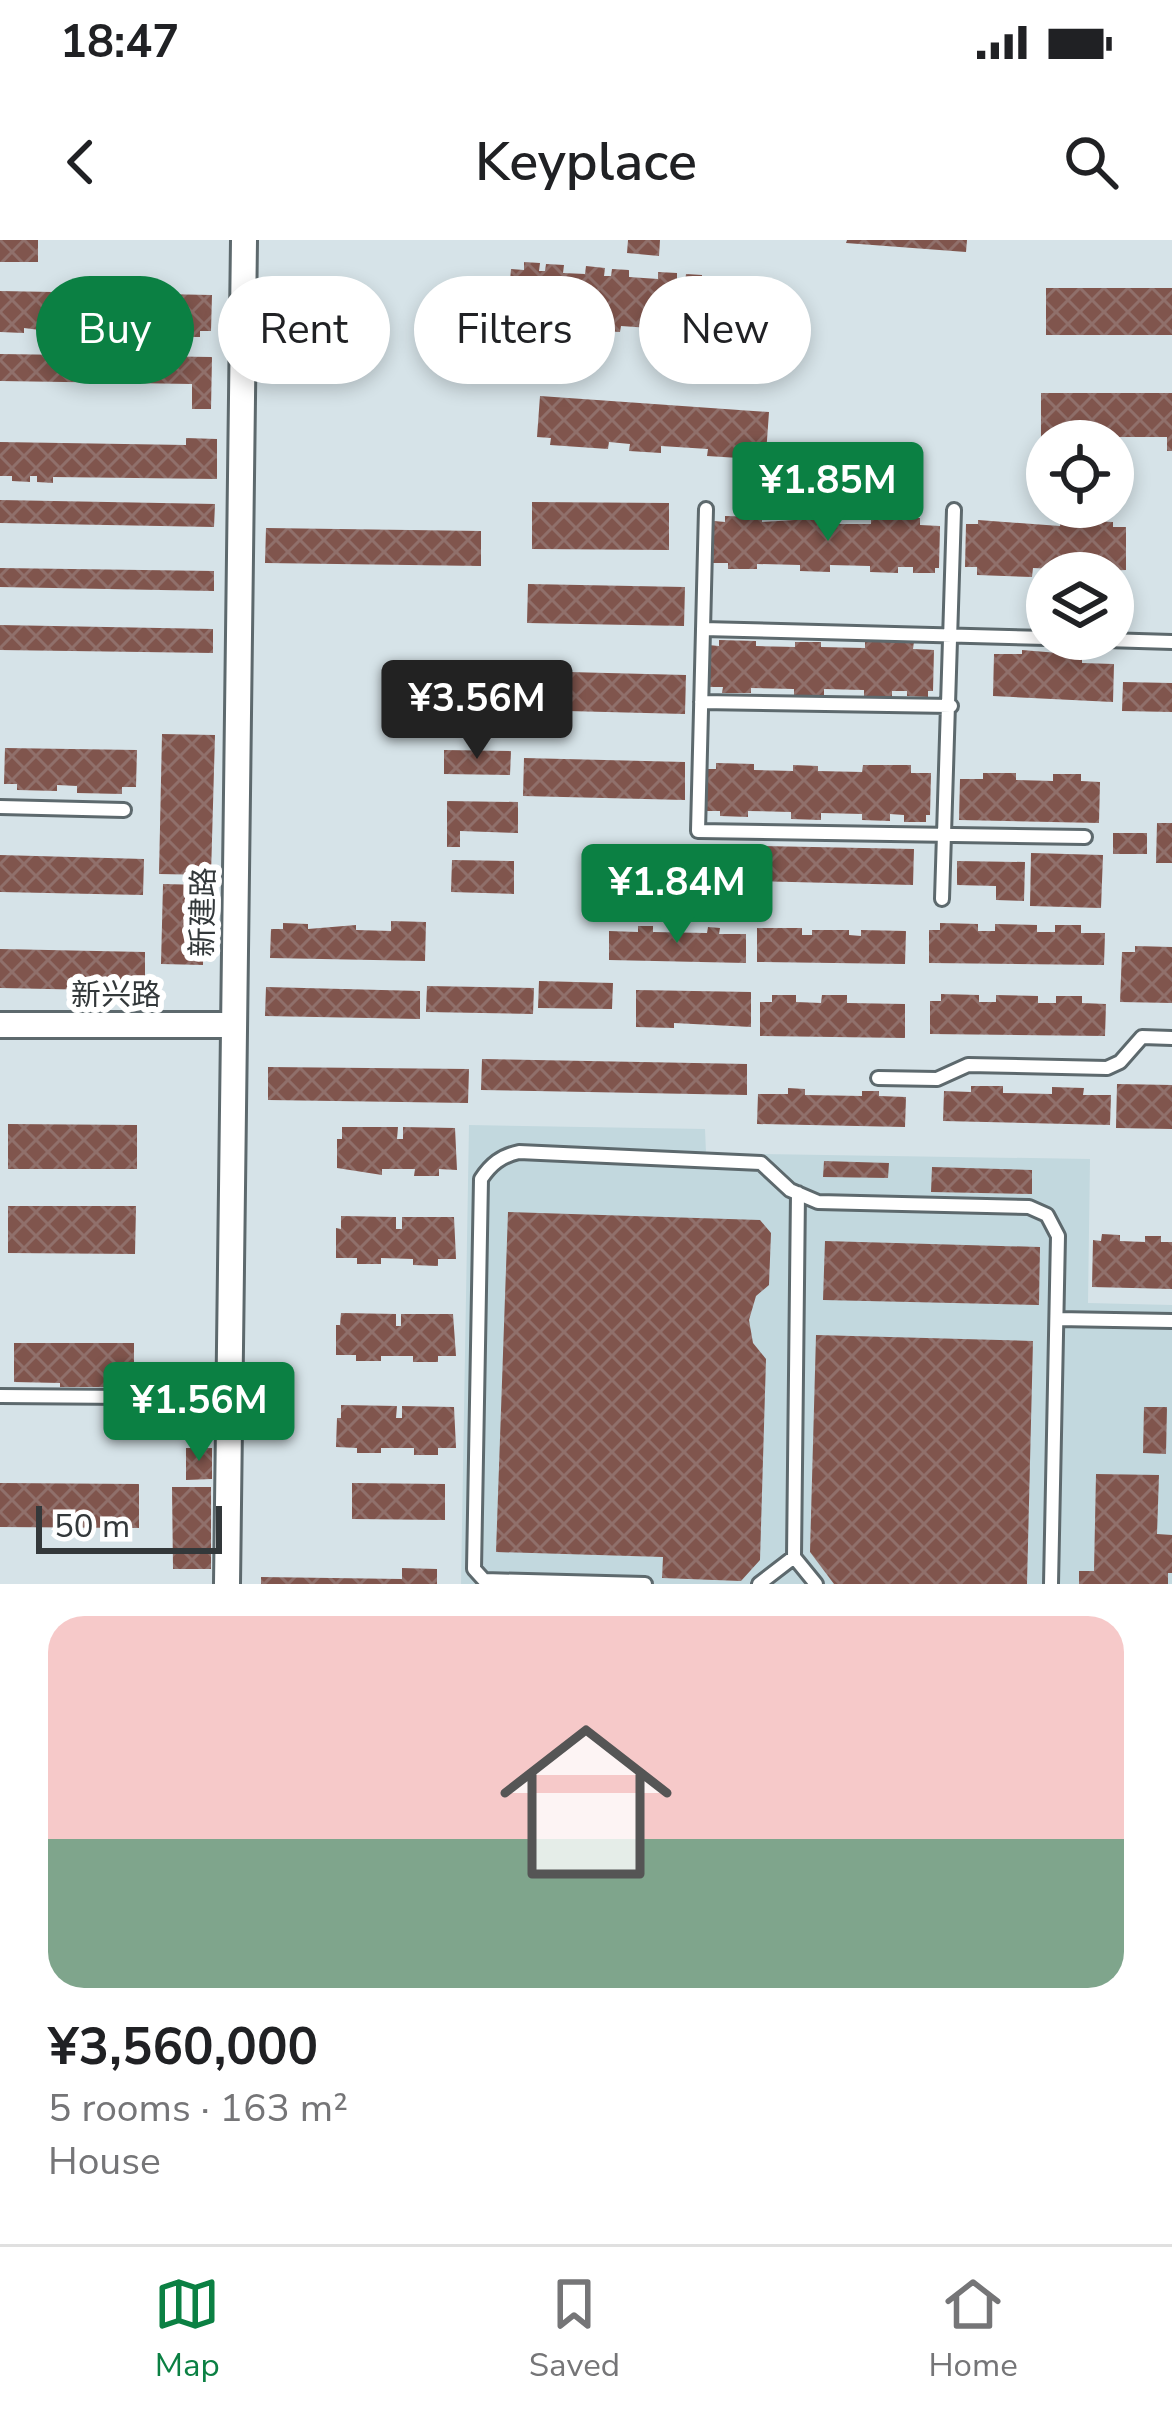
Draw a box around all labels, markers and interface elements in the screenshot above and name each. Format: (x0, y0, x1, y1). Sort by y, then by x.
text: 18:47 (60, 12, 179, 73)
text: Keyplace (475, 125, 697, 199)
icon: back (48, 129, 114, 195)
icon: search (1058, 129, 1124, 195)
chip: Buy (36, 276, 194, 384)
chip: Rent (218, 276, 390, 384)
chip: Filters (414, 276, 615, 384)
chip: New (639, 276, 811, 384)
map controls (1026, 420, 1134, 660)
button: locate (1026, 420, 1134, 528)
pin: ¥1.85M (730, 442, 926, 544)
text: ¥1.85M (759, 454, 897, 507)
button: layers (1026, 552, 1134, 660)
pin: ¥3.56M (379, 660, 575, 762)
text: ¥3.56M (408, 672, 546, 725)
pin: ¥1.84M (579, 844, 775, 946)
text: ¥1.84M (608, 856, 746, 909)
street label: 新建路 (182, 867, 225, 957)
street label: 新兴路 (71, 975, 161, 1016)
pin: ¥1.56M (101, 1362, 297, 1464)
text: ¥1.56M (130, 1374, 268, 1427)
scale bar (36, 1500, 222, 1553)
text: 50 m (54, 1504, 130, 1549)
icon: home (478, 1694, 694, 1910)
text: ¥3,560,000 (48, 2012, 318, 2082)
text: 5 rooms · 163 m² (48, 2082, 348, 2135)
text: House (48, 2135, 161, 2188)
tab: Map (154, 2271, 220, 2388)
tab: Saved (529, 2271, 620, 2388)
tab: Home (928, 2271, 1018, 2388)

